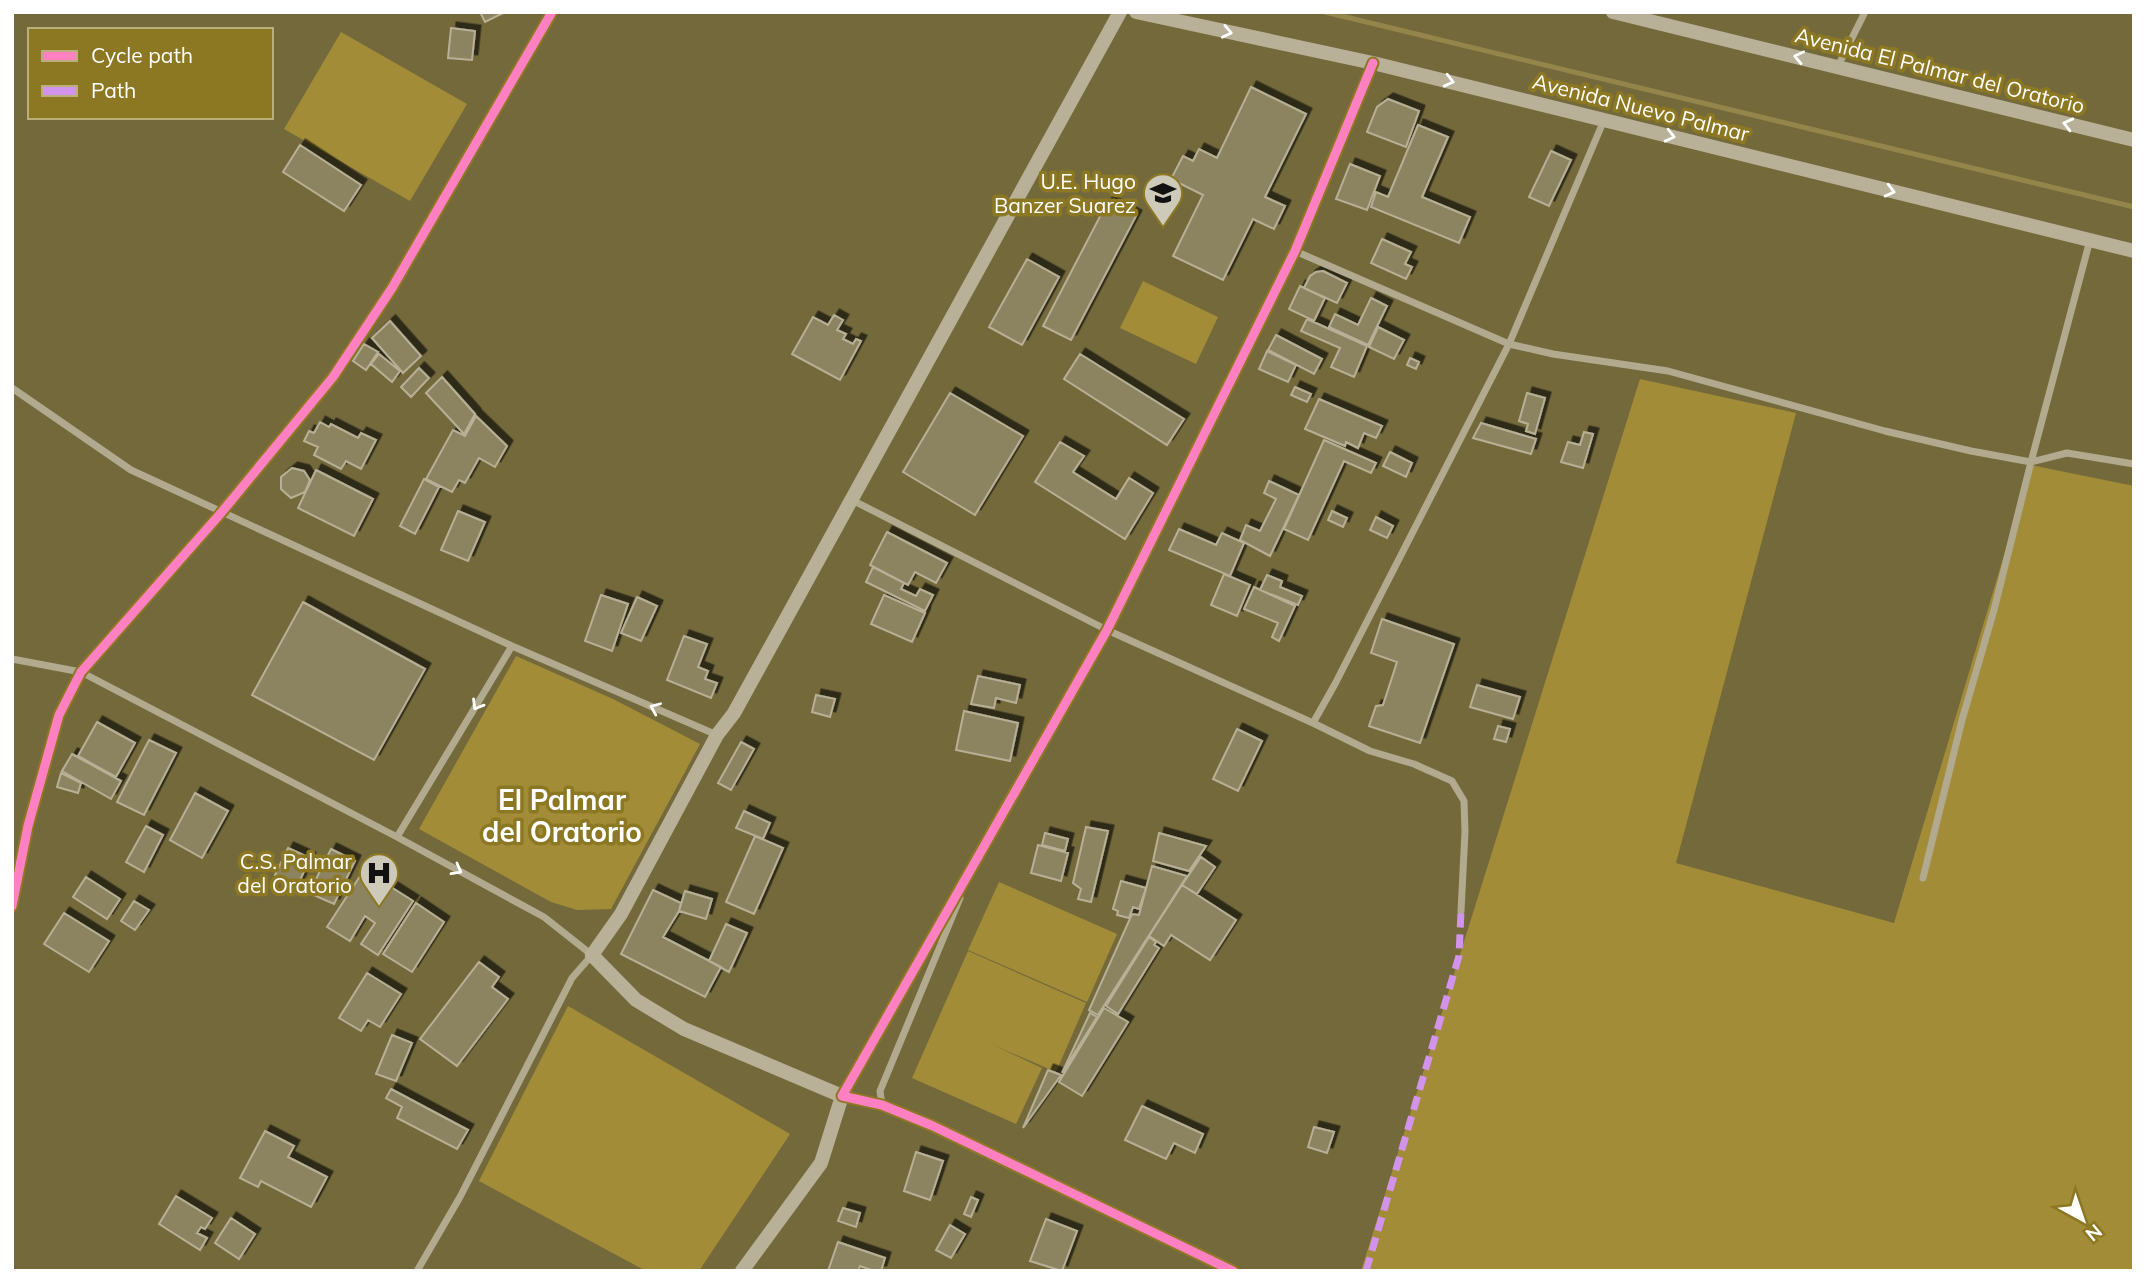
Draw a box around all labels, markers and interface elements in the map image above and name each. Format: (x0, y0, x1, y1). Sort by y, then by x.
street label: Avenida El Palmar del Oratorio (1792, 21, 2088, 119)
one-way arrow (1221, 23, 1233, 38)
legend (28, 28, 273, 119)
text: Cycle path (91, 42, 193, 68)
one-way arrow (1793, 51, 1805, 65)
street label: Avenida Nuevo Palmar (1530, 67, 1752, 147)
one-way arrow (1443, 73, 1455, 88)
text: Path (91, 77, 136, 103)
one-way arrow (2062, 118, 2074, 132)
one-way arrow (1663, 128, 1675, 142)
place label: U.E. Hugo Banzer Suarez (994, 168, 1136, 218)
school or university icon: U.E. Hugo Banzer Suarez (1142, 172, 1184, 227)
one-way arrow (1884, 183, 1896, 197)
one-way arrow (472, 697, 485, 710)
one-way arrow (649, 702, 662, 716)
district label: El Palmar del Oratorio (482, 782, 642, 849)
place label: C.S. Palmar del Oratorio (237, 848, 352, 898)
hospital icon: C.S. Palmar del Oratorio (358, 852, 400, 907)
one-way arrow (450, 862, 462, 875)
north arrow (2048, 1185, 2118, 1255)
text: N (2081, 1219, 2107, 1247)

